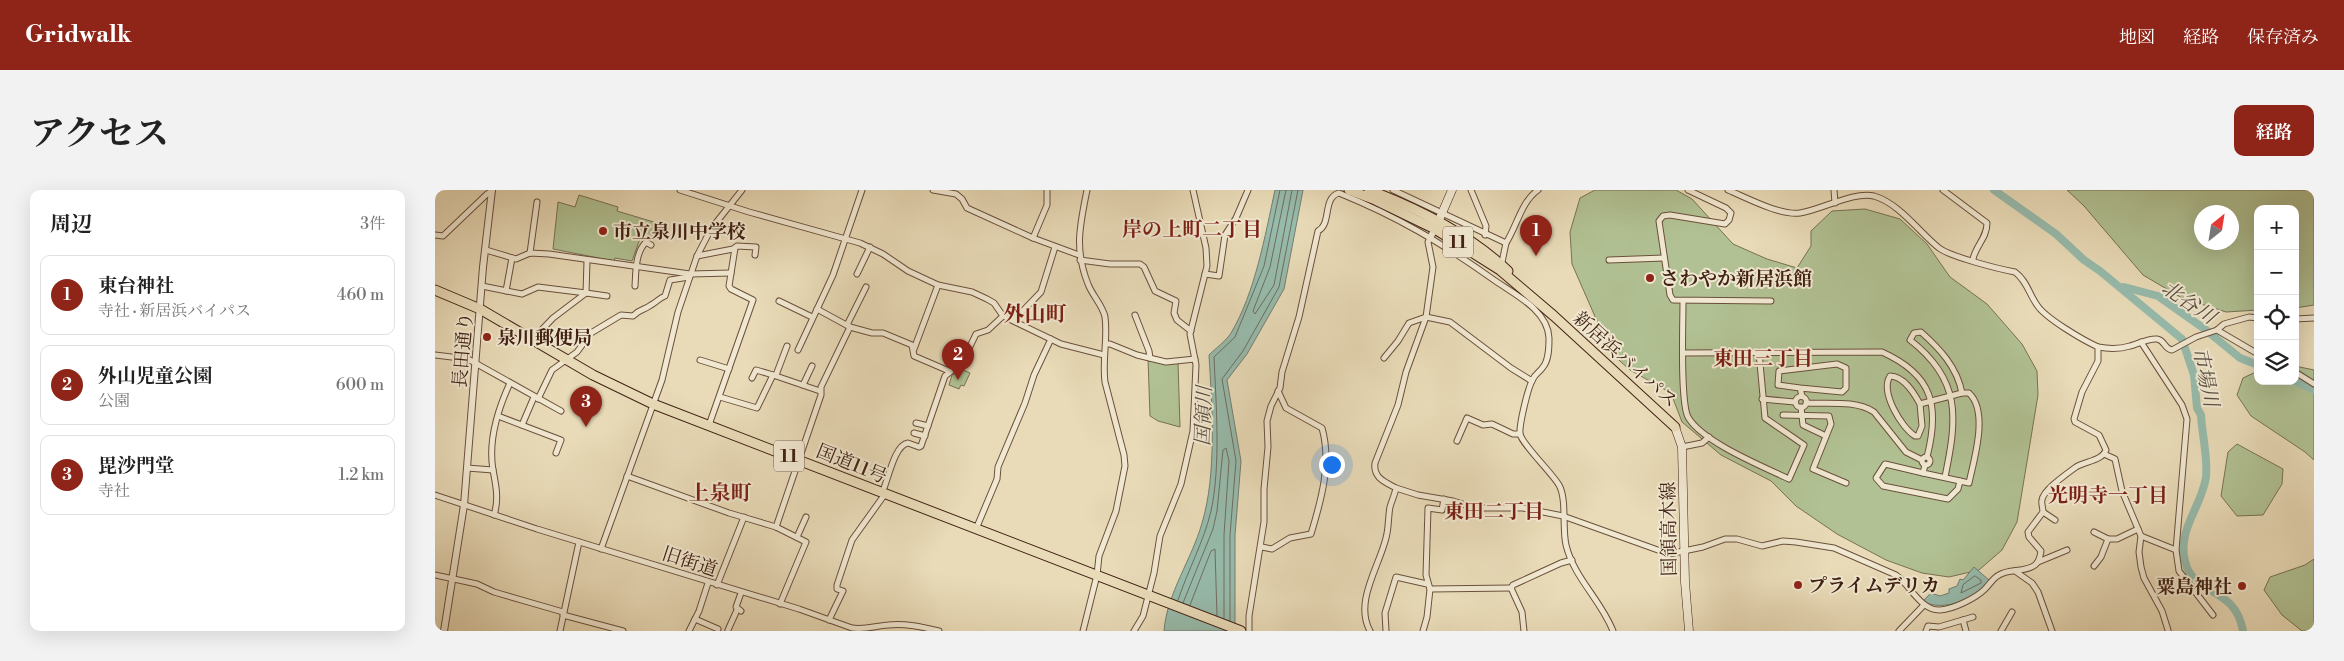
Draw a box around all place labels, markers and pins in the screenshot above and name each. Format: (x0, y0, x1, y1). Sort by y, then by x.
pin: 1 (1520, 215, 1552, 256)
place label: 市立泉川中学校 (613, 220, 746, 244)
marker: 市立泉川中学校 (597, 225, 609, 237)
place label: さわやか新居浜館 (1660, 267, 1812, 291)
marker: さわやか新居浜館 (1644, 272, 1656, 284)
place label: 泉川郵便局 (497, 326, 592, 350)
marker: 泉川郵便局 (481, 331, 493, 343)
pin: 2 (942, 339, 974, 380)
pin: 3 (570, 386, 602, 427)
place label: プライムデリカ (1808, 574, 1940, 598)
place label: 粟島神社 (2156, 575, 2232, 599)
marker: プライムデリカ (1792, 579, 1804, 591)
marker: 粟島神社 (2236, 580, 2248, 592)

